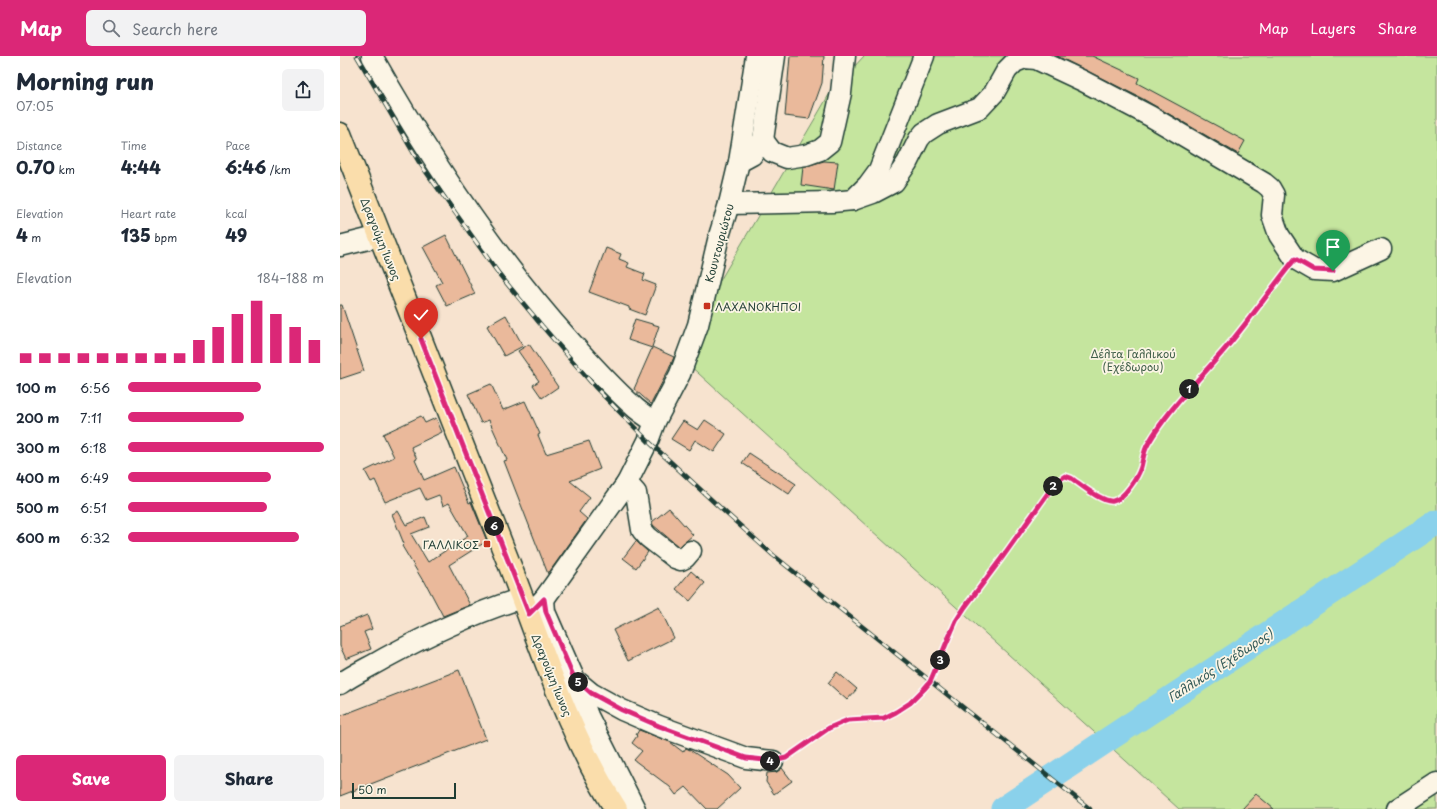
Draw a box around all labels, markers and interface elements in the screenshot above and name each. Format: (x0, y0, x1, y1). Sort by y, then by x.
search box (86, 10, 366, 46)
text: Map (20, 14, 62, 42)
icon: search (100, 17, 122, 39)
text: Search here (132, 17, 218, 40)
text: Map (1259, 18, 1289, 39)
text: Layers (1311, 18, 1356, 39)
text: Share (1378, 18, 1417, 39)
text: Morning run (16, 64, 154, 97)
button: share (282, 69, 324, 111)
text: 07:05 (16, 96, 54, 115)
text: Distance (16, 137, 62, 154)
text: Time (121, 137, 147, 154)
text: Pace (225, 137, 250, 154)
text: 0.70 (16, 154, 55, 180)
text: 4:44 (121, 154, 161, 180)
text: 6:46 (225, 154, 266, 180)
text: km (55, 161, 75, 178)
text: /km (266, 161, 291, 178)
street label: Δραγούμη Ίωνος (357, 195, 405, 283)
street label: Κουντουριώτου (700, 202, 738, 284)
text: Elevation (16, 205, 63, 222)
text: Heart rate (121, 205, 176, 222)
text: kcal (225, 205, 247, 222)
text: 4 (16, 222, 28, 248)
text: 135 (121, 222, 151, 248)
text: 49 (225, 222, 247, 248)
text: m (28, 229, 41, 246)
text: bpm (151, 229, 177, 246)
pin (1316, 230, 1350, 271)
icon: arrive (1322, 236, 1344, 258)
text: Elevation (16, 268, 72, 287)
text: 184–188 m (257, 268, 324, 287)
pin (404, 298, 438, 339)
place label: ΛΑΧΑΝΟΚΗΠΟΙ (715, 298, 801, 315)
marker: ΛΑΧΑΝΟΚΗΠΟΙ (702, 301, 712, 311)
icon: check (410, 304, 432, 326)
park label: Δέλτα Γαλλικού (Εχέδωρου) (1090, 345, 1176, 375)
text: 100 m (16, 378, 57, 397)
text: 6:56 (80, 378, 110, 397)
pin: 1 (1179, 379, 1199, 399)
text: 1 (1186, 380, 1192, 397)
text: 200 m (16, 408, 60, 427)
text: 7:11 (80, 408, 102, 427)
text: 300 m (16, 438, 60, 457)
text: 6:18 (80, 438, 107, 457)
text: 400 m (16, 468, 60, 487)
text: 6:49 (80, 468, 109, 487)
pin: 2 (1043, 476, 1063, 496)
text: 2 (1049, 477, 1057, 494)
text: 500 m (16, 498, 59, 517)
text: 6:51 (80, 498, 107, 517)
pin: 6 (484, 516, 504, 536)
text: 6 (490, 517, 498, 534)
text: 600 m (16, 528, 60, 547)
text: 6:32 (80, 528, 110, 547)
place label: ΓΑΛΛΙΚΟΣ (423, 536, 479, 553)
marker: ΓΑΛΛΙΚΟΣ (482, 539, 492, 549)
water label: Γαλλικός (Εχέδωρος) (1164, 624, 1277, 706)
street label: Δραγούμη Ίωνος (528, 631, 576, 719)
pin: 3 (930, 650, 950, 670)
text: 3 (936, 651, 944, 668)
pin: 5 (568, 672, 588, 692)
text: 5 (574, 673, 582, 690)
pin: 4 (760, 751, 780, 771)
text: 4 (766, 752, 774, 769)
button: Save (16, 755, 166, 801)
button: Share (174, 755, 324, 801)
scale bar (352, 781, 456, 800)
text: 50 m (358, 781, 387, 798)

